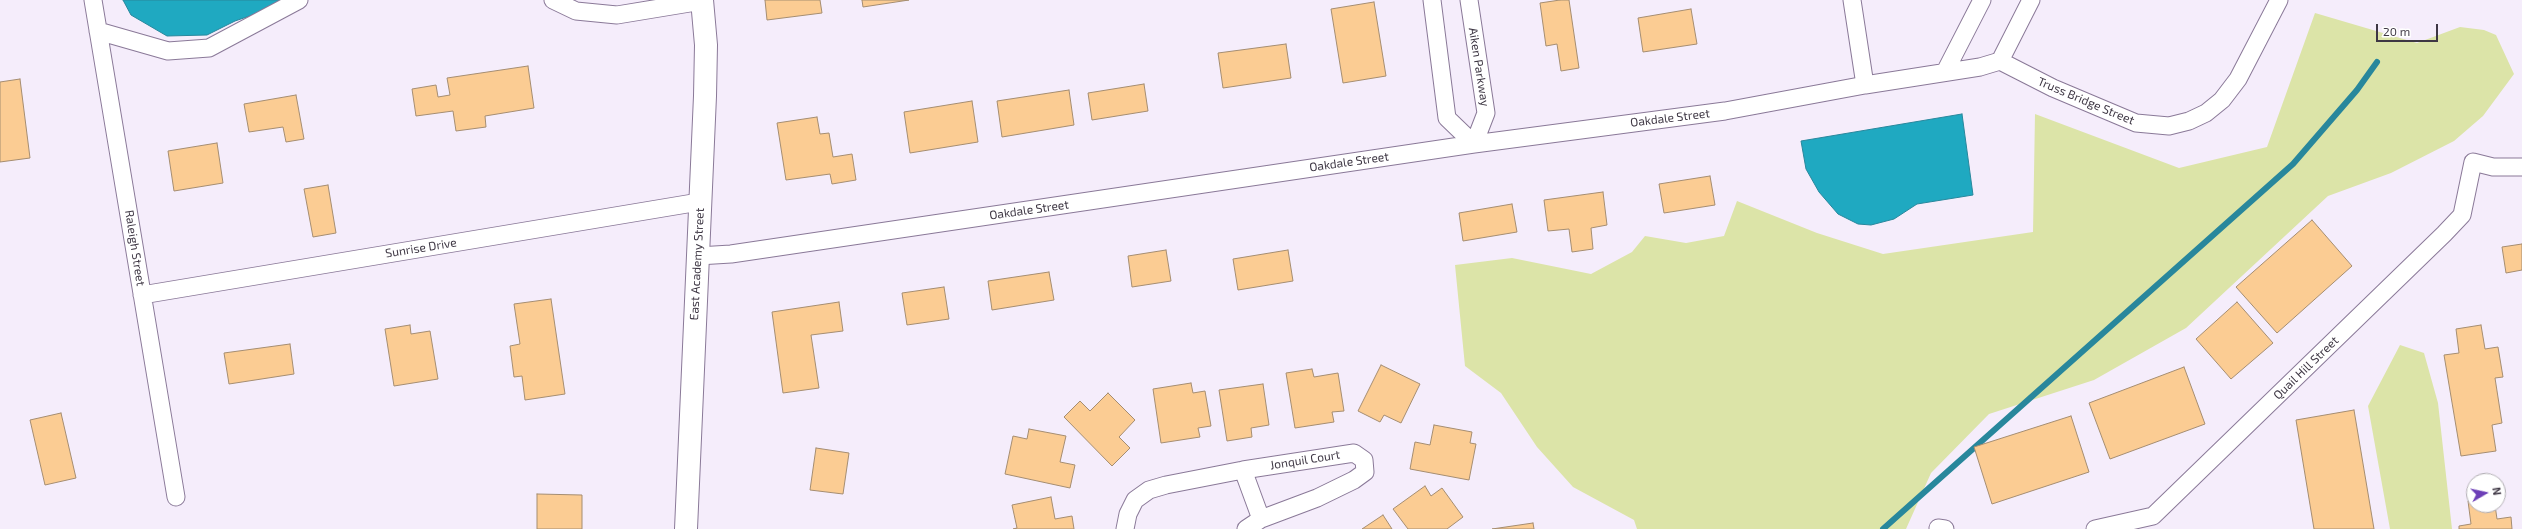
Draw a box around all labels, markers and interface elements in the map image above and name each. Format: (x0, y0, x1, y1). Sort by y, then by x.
scale bar (2378, 16, 2440, 42)
text: 20 m (2383, 24, 2410, 38)
street label: Aiken Parkway (1466, 26, 1492, 108)
street label: Truss Bridge Street (2036, 74, 2136, 128)
street label: Oakdale Street (1629, 106, 1711, 130)
street label: Oakdale Street (1308, 149, 1390, 175)
street label: Oakdale Street (988, 197, 1070, 223)
street label: East Academy Street (687, 207, 707, 321)
street label: Raleigh Street (122, 209, 148, 287)
street label: Sunrise Drive (384, 235, 458, 261)
street label: Quail Hill Street (2270, 333, 2342, 403)
street label: Jonquil Court (1269, 447, 1341, 473)
north arrow (2466, 473, 2506, 513)
text: N (2490, 486, 2504, 496)

